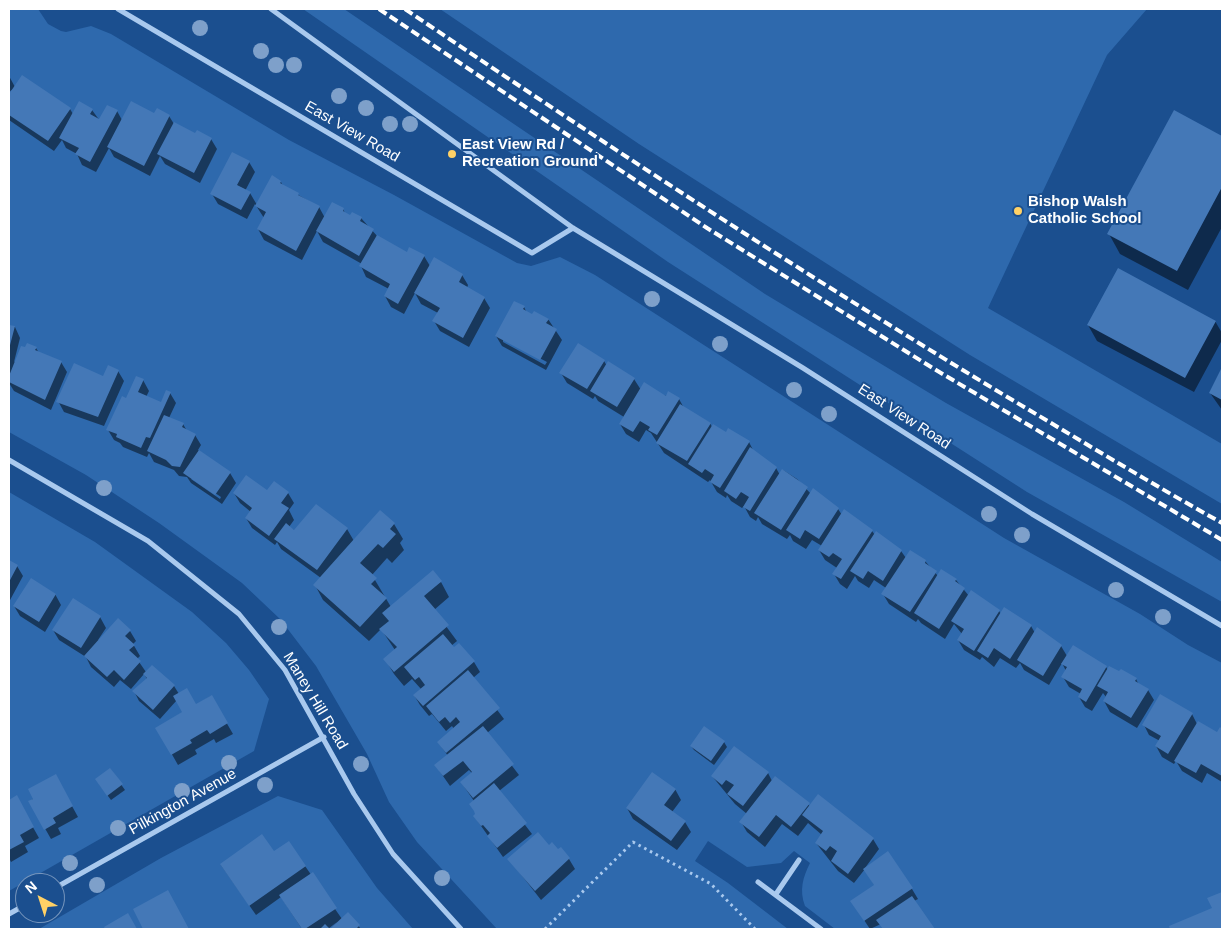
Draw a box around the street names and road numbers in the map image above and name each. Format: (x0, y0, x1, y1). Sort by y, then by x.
street label: East View Road (301, 98, 403, 166)
street label: East View Road (854, 380, 954, 454)
street label: Maney Hill Road (279, 649, 351, 753)
street label: Pilkington Avenue (126, 765, 240, 839)

